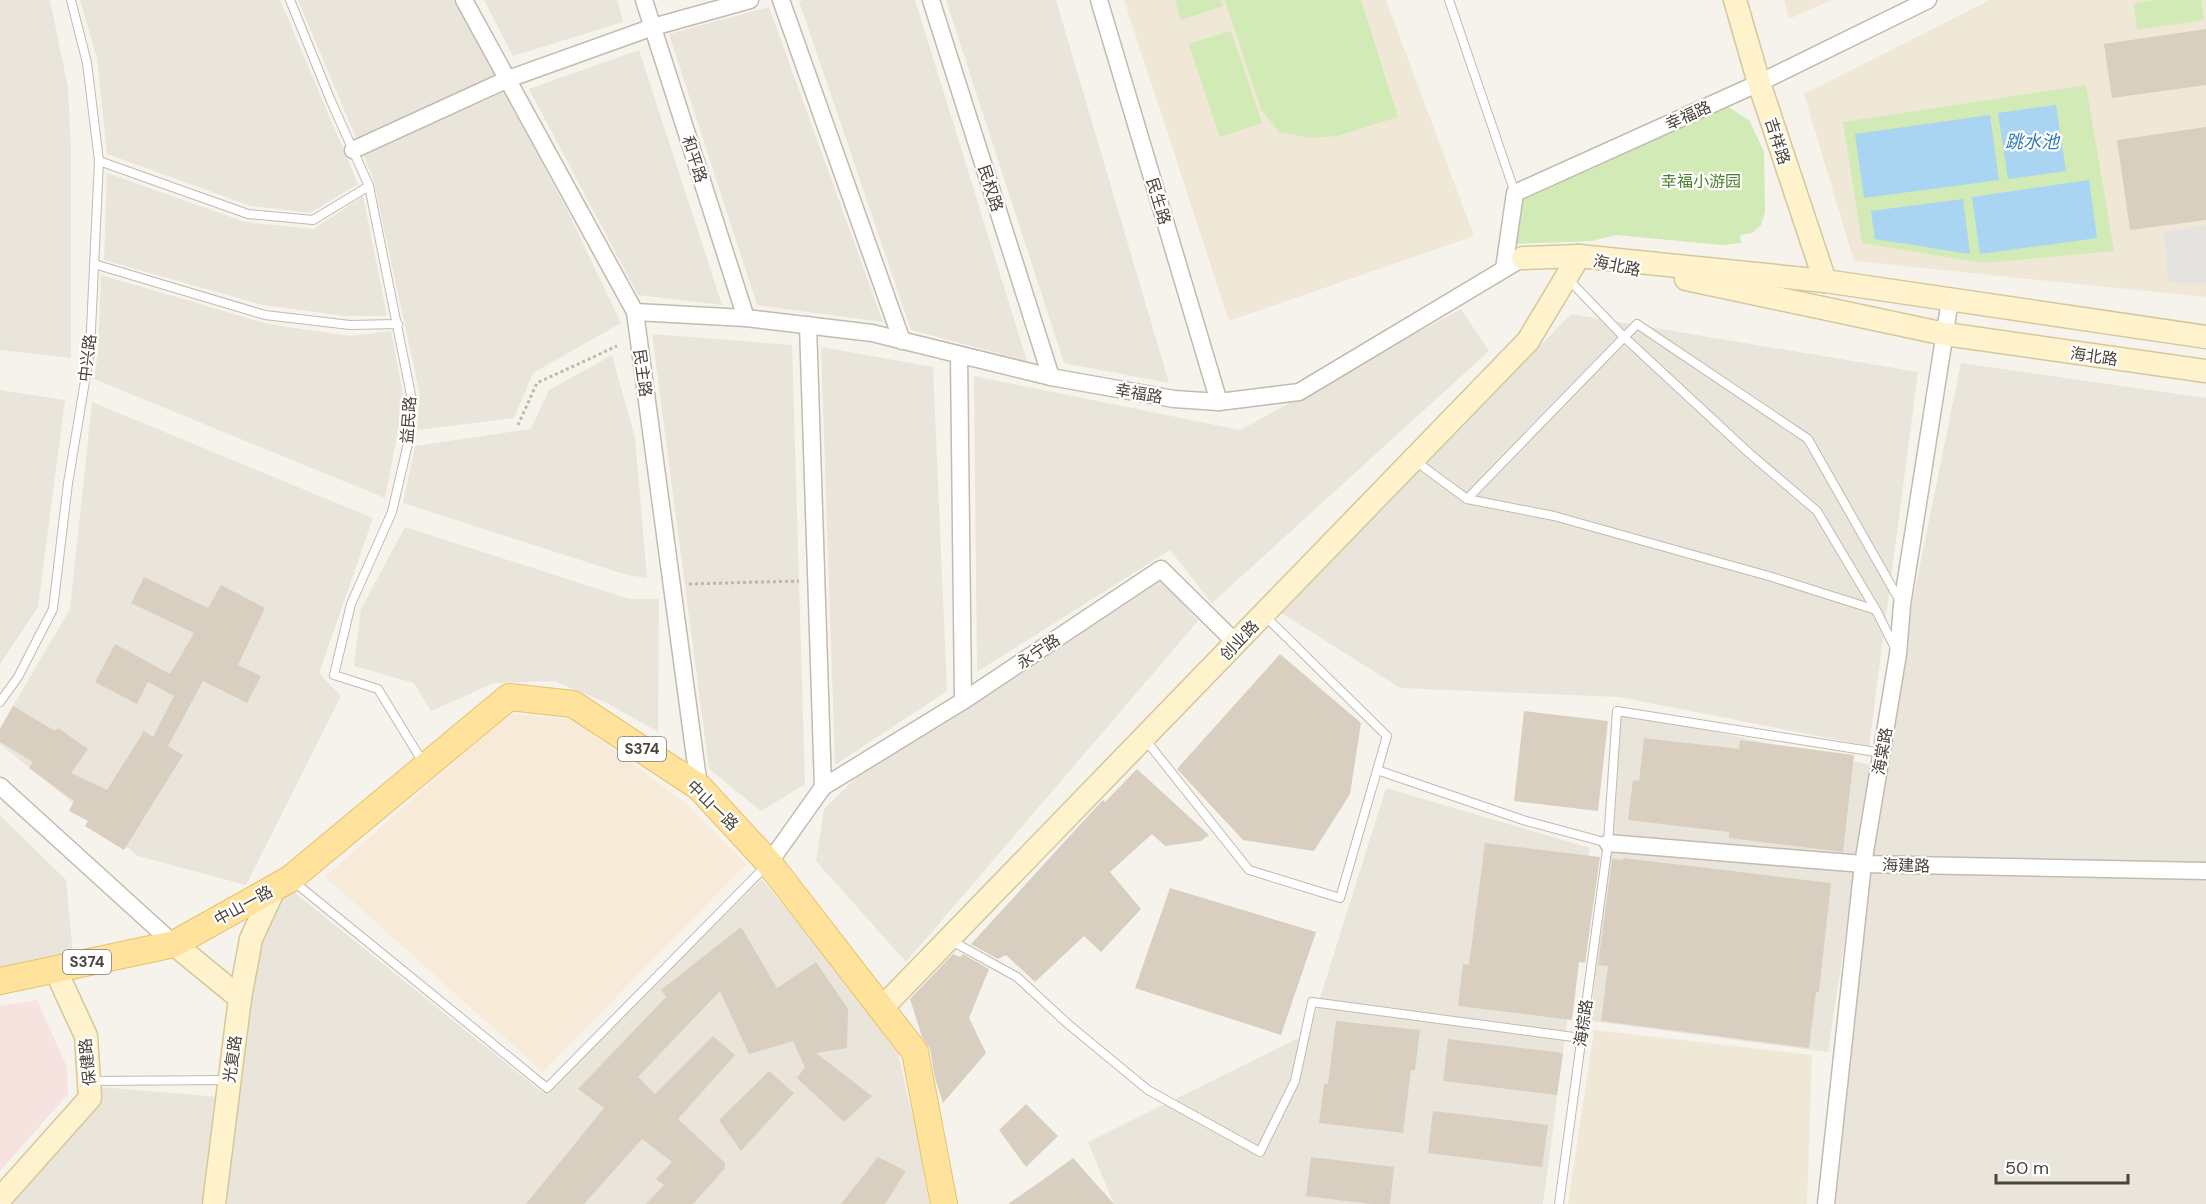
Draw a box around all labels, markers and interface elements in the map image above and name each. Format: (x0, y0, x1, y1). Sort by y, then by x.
street label: 幸福路 (1662, 96, 1714, 135)
street label: 吉祥路 (1760, 115, 1795, 167)
water label: 跳水池 (2005, 130, 2061, 154)
street label: 和平路 (677, 133, 712, 185)
street label: 民权路 (973, 162, 1008, 214)
park label: 幸福小游园 (1661, 171, 1741, 192)
street label: 民生路 (1141, 175, 1176, 227)
street label: 海北路 (1591, 250, 1643, 281)
street label: 中兴路 (74, 333, 101, 383)
street label: 海北路 (2069, 343, 2119, 370)
street label: 民主路 (629, 348, 656, 398)
street label: 幸福路 (1113, 379, 1164, 408)
street label: 益民路 (396, 395, 421, 445)
street label: 创业路 (1215, 616, 1264, 665)
street label: 永宁路 (1013, 629, 1064, 674)
street label: 海棠路 (1868, 726, 1897, 777)
road number: S374 (618, 737, 666, 761)
street label: 中山一路 (682, 776, 743, 835)
street label: 海建路 (1882, 855, 1930, 876)
street label: 中山一路 (210, 881, 276, 930)
road number: S374 (63, 950, 111, 974)
street label: 海棕路 (1570, 998, 1597, 1048)
street label: 光复路 (219, 1034, 246, 1084)
street label: 保健路 (75, 1037, 100, 1087)
scale bar (1996, 1147, 2128, 1185)
text: 50 m (2005, 1156, 2049, 1180)

